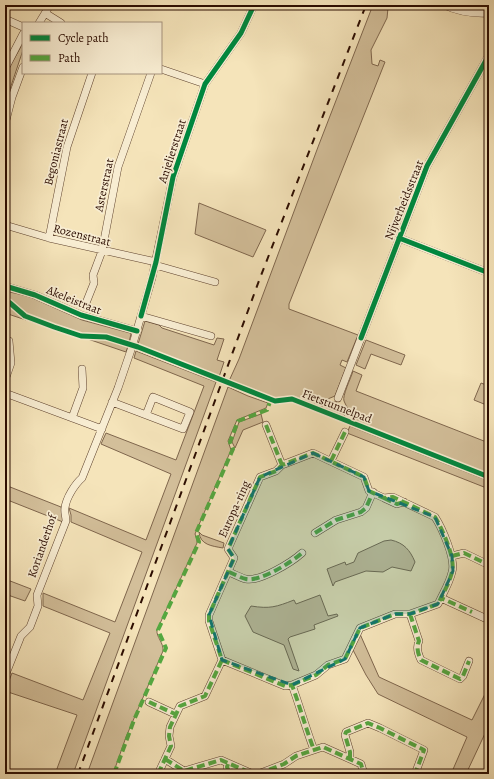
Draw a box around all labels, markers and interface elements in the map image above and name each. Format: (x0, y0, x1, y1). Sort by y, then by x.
legend (22, 22, 162, 74)
text: Cycle path (58, 30, 109, 46)
text: Path (58, 50, 81, 66)
street label: Begoniastraat (40, 117, 72, 187)
street label: Anjelierstraat (154, 117, 190, 186)
street label: Asterstraat (90, 157, 117, 214)
street label: Nijverheidsstraat (381, 158, 427, 242)
street label: Rozenstraat (52, 220, 113, 250)
street label: Akeleistraat (43, 281, 104, 318)
street label: Fietstunnelpad (300, 385, 375, 427)
street label: Europa-ring (214, 478, 254, 540)
street label: Korianderhof (24, 510, 61, 580)

